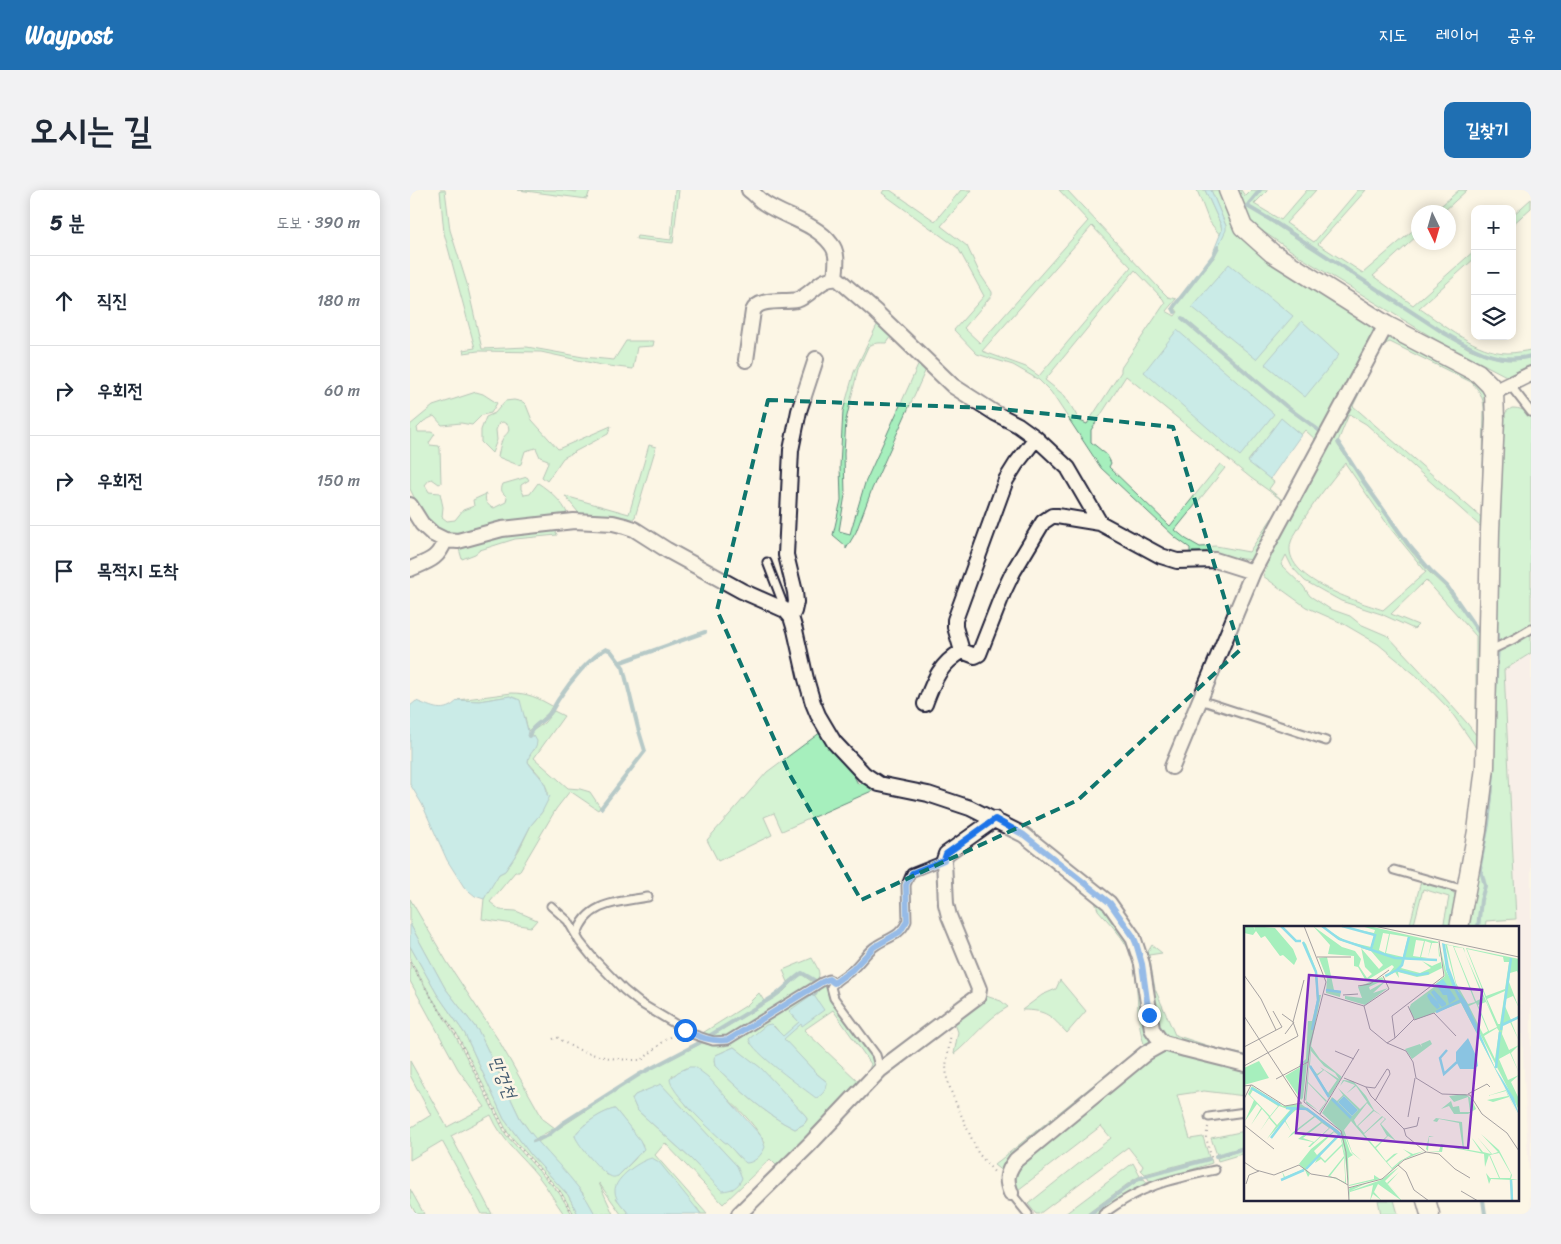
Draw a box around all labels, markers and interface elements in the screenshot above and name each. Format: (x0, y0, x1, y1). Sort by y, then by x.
text: Waypost (25, 14, 113, 56)
text: 지도 (1379, 19, 1408, 51)
text: 레이어 (1436, 19, 1479, 51)
text: 공유 (1507, 19, 1536, 51)
text: 오시는 길 (30, 99, 152, 161)
button: 길찾기 (1444, 102, 1531, 158)
text: 5 분 (50, 204, 85, 242)
north arrow (1411, 205, 1456, 250)
map controls (1471, 205, 1516, 340)
button: + (1471, 205, 1516, 250)
text: 도보 · 390 m (276, 208, 360, 237)
button: − (1471, 250, 1516, 295)
text: 직진 (97, 284, 128, 317)
text: 180 m (317, 286, 360, 315)
icon: ahead (50, 287, 78, 315)
button: layers (1471, 295, 1516, 340)
text: 우회전 (97, 374, 143, 407)
text: 60 m (324, 376, 360, 405)
icon: right (50, 377, 78, 405)
text: 우회전 (97, 464, 143, 497)
text: 150 m (317, 466, 360, 495)
icon: right (50, 467, 78, 495)
text: 목적지 도착 (97, 554, 178, 587)
icon: arrive (50, 557, 78, 585)
inset map (1244, 926, 1518, 1202)
route end (1138, 1004, 1161, 1027)
route start (674, 1019, 697, 1042)
water label: 만겅천 (480, 1051, 527, 1105)

